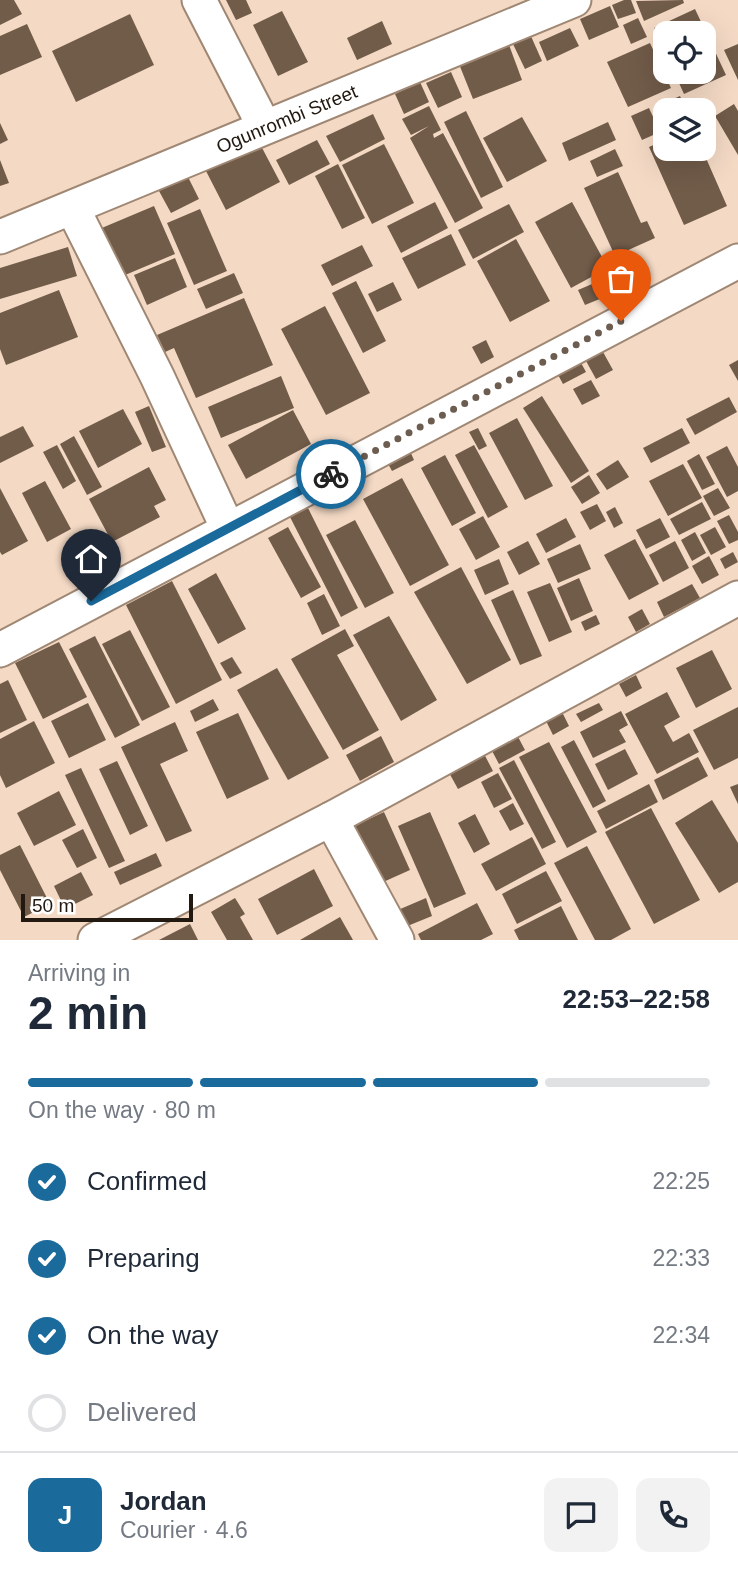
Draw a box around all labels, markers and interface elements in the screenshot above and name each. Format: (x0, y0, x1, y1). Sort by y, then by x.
map controls (653, 21, 716, 161)
button: locate (653, 21, 716, 84)
street label: Ogunrombi Street (213, 81, 361, 157)
button: layers (653, 98, 716, 161)
pin (591, 249, 651, 321)
icon: bag (602, 260, 640, 298)
courier (296, 439, 366, 509)
icon: bike (312, 455, 350, 493)
pin (61, 529, 121, 601)
icon: home (72, 540, 110, 578)
scale bar (21, 891, 192, 923)
text: 50 m (32, 895, 74, 916)
text: Arriving in (28, 960, 130, 986)
text: 22:53–22:58 (563, 984, 710, 1014)
text: 2 min (28, 987, 148, 1039)
text: On the way · 80 m (28, 1097, 216, 1123)
icon: check (28, 1163, 66, 1201)
text: Confirmed (87, 1166, 207, 1196)
text: 22:25 (652, 1168, 710, 1194)
icon: check (28, 1240, 66, 1278)
text: Preparing (87, 1243, 200, 1273)
text: 22:33 (652, 1245, 710, 1271)
icon: check (28, 1317, 66, 1355)
text: On the way (87, 1320, 219, 1350)
text: 22:34 (652, 1322, 710, 1348)
text: Delivered (87, 1397, 197, 1427)
button: chat (544, 1478, 618, 1552)
button: phone (636, 1478, 710, 1552)
text: Jordan (120, 1486, 207, 1516)
text: J (58, 1500, 72, 1530)
text: Courier · 4.6 (120, 1517, 248, 1543)

